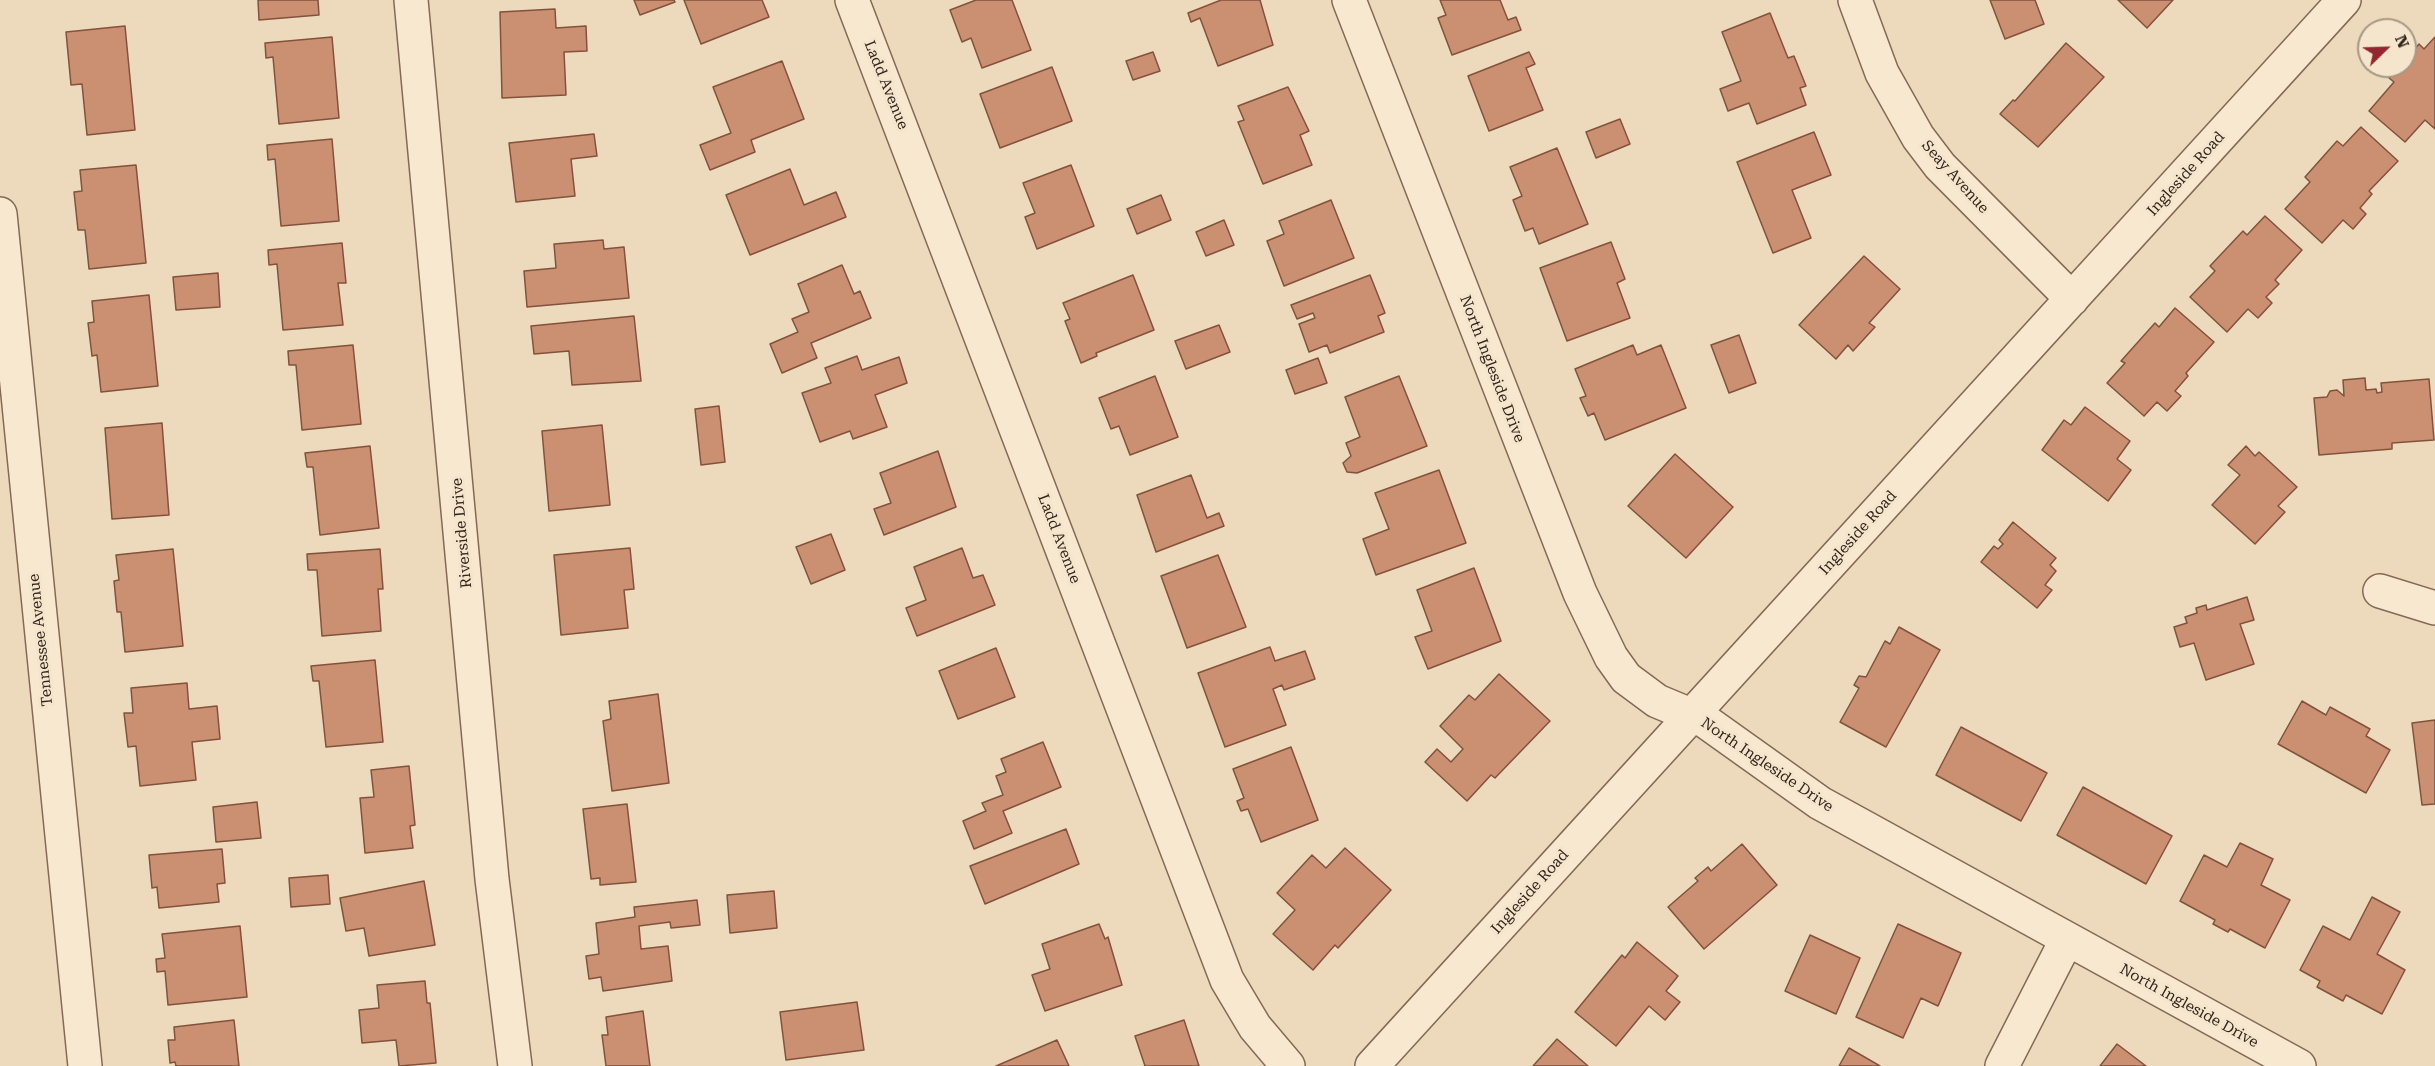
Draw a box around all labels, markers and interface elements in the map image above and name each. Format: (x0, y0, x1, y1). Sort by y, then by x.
north arrow (2357, 18, 2417, 78)
text: N (2391, 32, 2413, 51)
street label: Ladd Avenue (860, 38, 912, 132)
street label: Ingleside Road (2143, 128, 2229, 220)
street label: Seay Avenue (1918, 137, 1992, 217)
street label: North Ingleside Drive (1456, 293, 1528, 445)
street label: Riverside Drive (448, 477, 476, 589)
street label: Ingleside Road (1815, 487, 1901, 579)
street label: Ladd Avenue (1034, 492, 1084, 586)
street label: Tennessee Avenue (25, 573, 57, 707)
street label: North Ingleside Drive (1697, 714, 1837, 816)
street label: Ingleside Road (1487, 846, 1573, 938)
street label: North Ingleside Drive (2116, 960, 2262, 1052)

